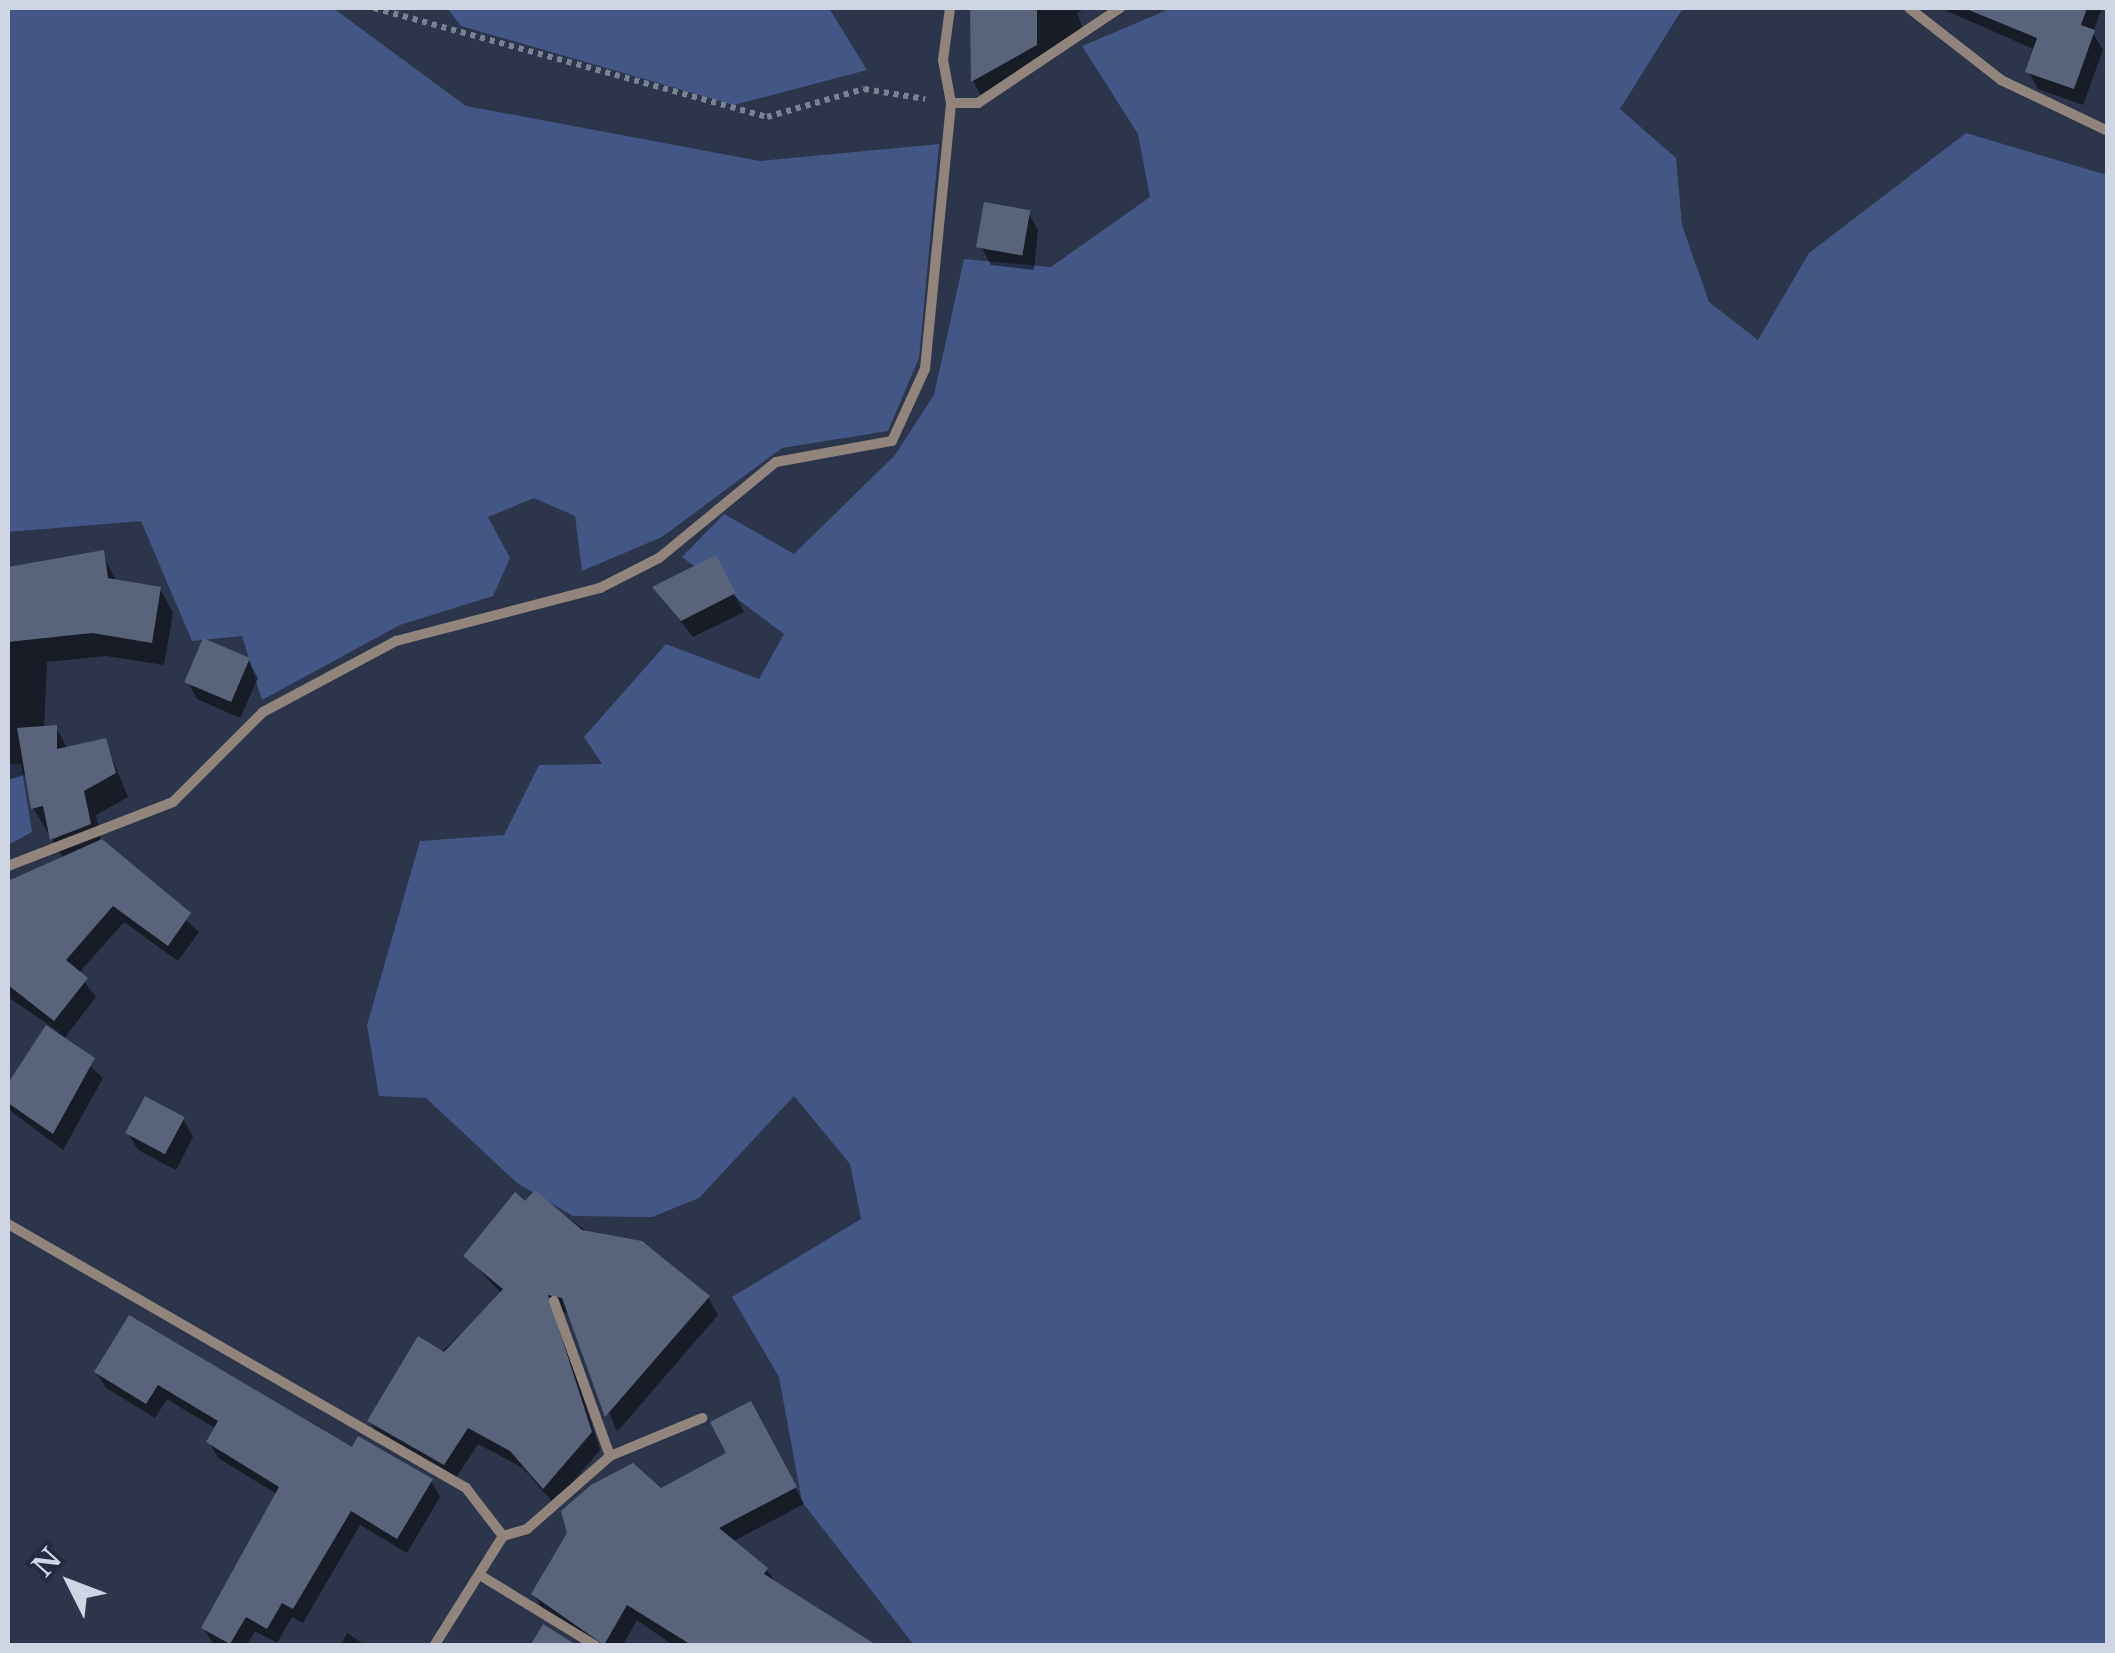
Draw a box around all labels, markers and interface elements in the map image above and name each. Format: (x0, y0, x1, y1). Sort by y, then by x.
north arrow (20, 1533, 120, 1633)
text: N (26, 1541, 69, 1584)

